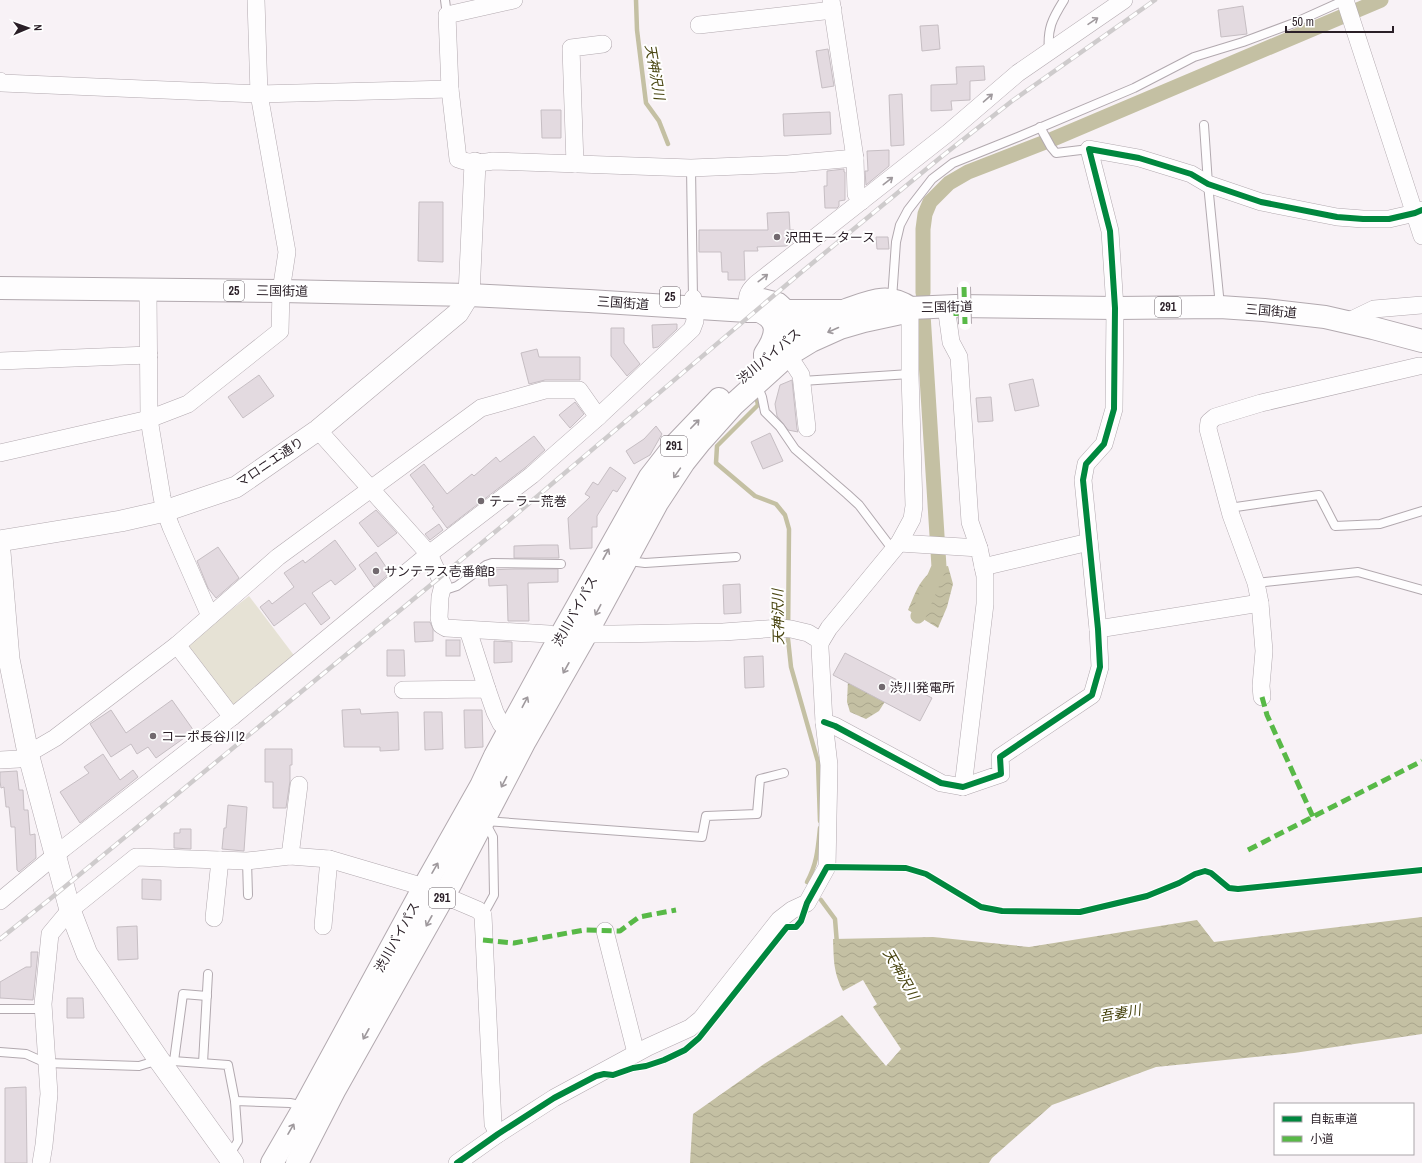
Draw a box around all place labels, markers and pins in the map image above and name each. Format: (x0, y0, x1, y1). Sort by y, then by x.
place label: 沢田モータース (785, 229, 875, 246)
marker: 沢田モータース (772, 232, 782, 242)
place label: テーラー荒巻 (489, 493, 567, 510)
marker: テーラー荒巻 (476, 496, 486, 506)
place label: サンテラス壱番館B (384, 563, 495, 580)
marker: サンテラス壱番館B (371, 566, 381, 576)
place label: 渋川発電所 (890, 679, 955, 696)
marker: 渋川発電所 (877, 682, 887, 692)
place label: コーポ長谷川2 (161, 728, 245, 745)
marker: コーポ長谷川2 (148, 731, 158, 741)

